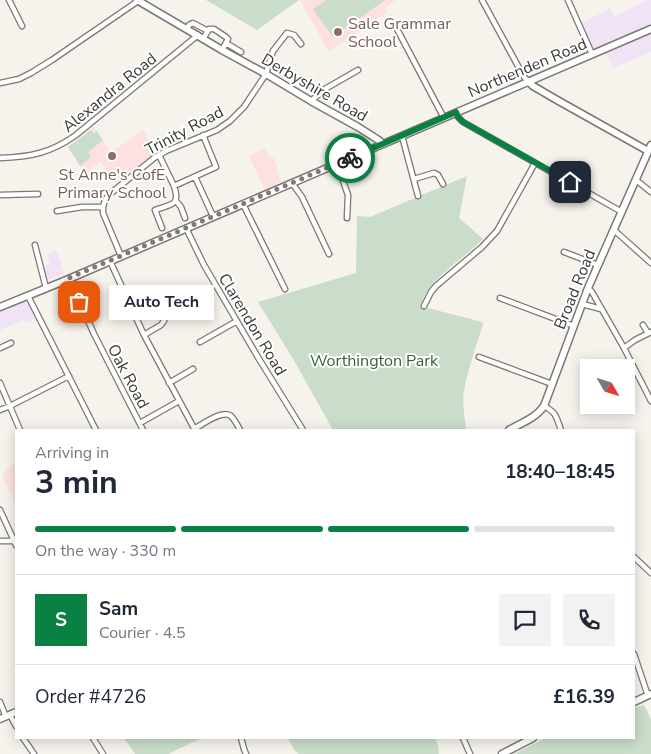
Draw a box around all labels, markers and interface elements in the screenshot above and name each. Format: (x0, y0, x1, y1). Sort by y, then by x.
place label: Sale Grammar School (348, 13, 451, 53)
marker: Sale Grammar School (332, 26, 344, 38)
street label: Northenden Road (464, 33, 590, 103)
street label: Alexandra Road (58, 48, 161, 138)
street label: Derbyshire Road (257, 48, 372, 127)
street label: Trinity Road (141, 101, 228, 161)
courier (325, 133, 375, 183)
icon: bike (336, 144, 364, 172)
marker: St Anne's CofE Primary School (106, 150, 118, 162)
pin (549, 161, 591, 203)
place label: St Anne's CofE Primary School (58, 164, 167, 204)
icon: home (556, 168, 584, 196)
street label: Broad Road (549, 246, 601, 333)
street label: Clarendon Road (213, 269, 291, 380)
pin (58, 281, 100, 323)
callout: Auto Tech (109, 284, 214, 320)
icon: bag (65, 288, 93, 316)
text: Auto Tech (124, 291, 199, 313)
street label: Oak Road (102, 340, 154, 413)
park label: Worthington Park (310, 350, 439, 372)
north arrow (580, 359, 635, 414)
map controls (580, 359, 635, 414)
text: Arriving in (35, 442, 109, 464)
text: 18:40–18:45 (505, 459, 615, 485)
text: 3 min (35, 461, 118, 504)
text: On the way · 330 m (35, 540, 176, 562)
button: chat (499, 594, 551, 646)
button: phone (563, 594, 615, 646)
text: Sam (99, 596, 138, 622)
text: S (55, 607, 67, 633)
text: Courier · 4.5 (99, 622, 185, 644)
text: Order #4726 (35, 684, 146, 710)
text: £16.39 (553, 684, 615, 710)

